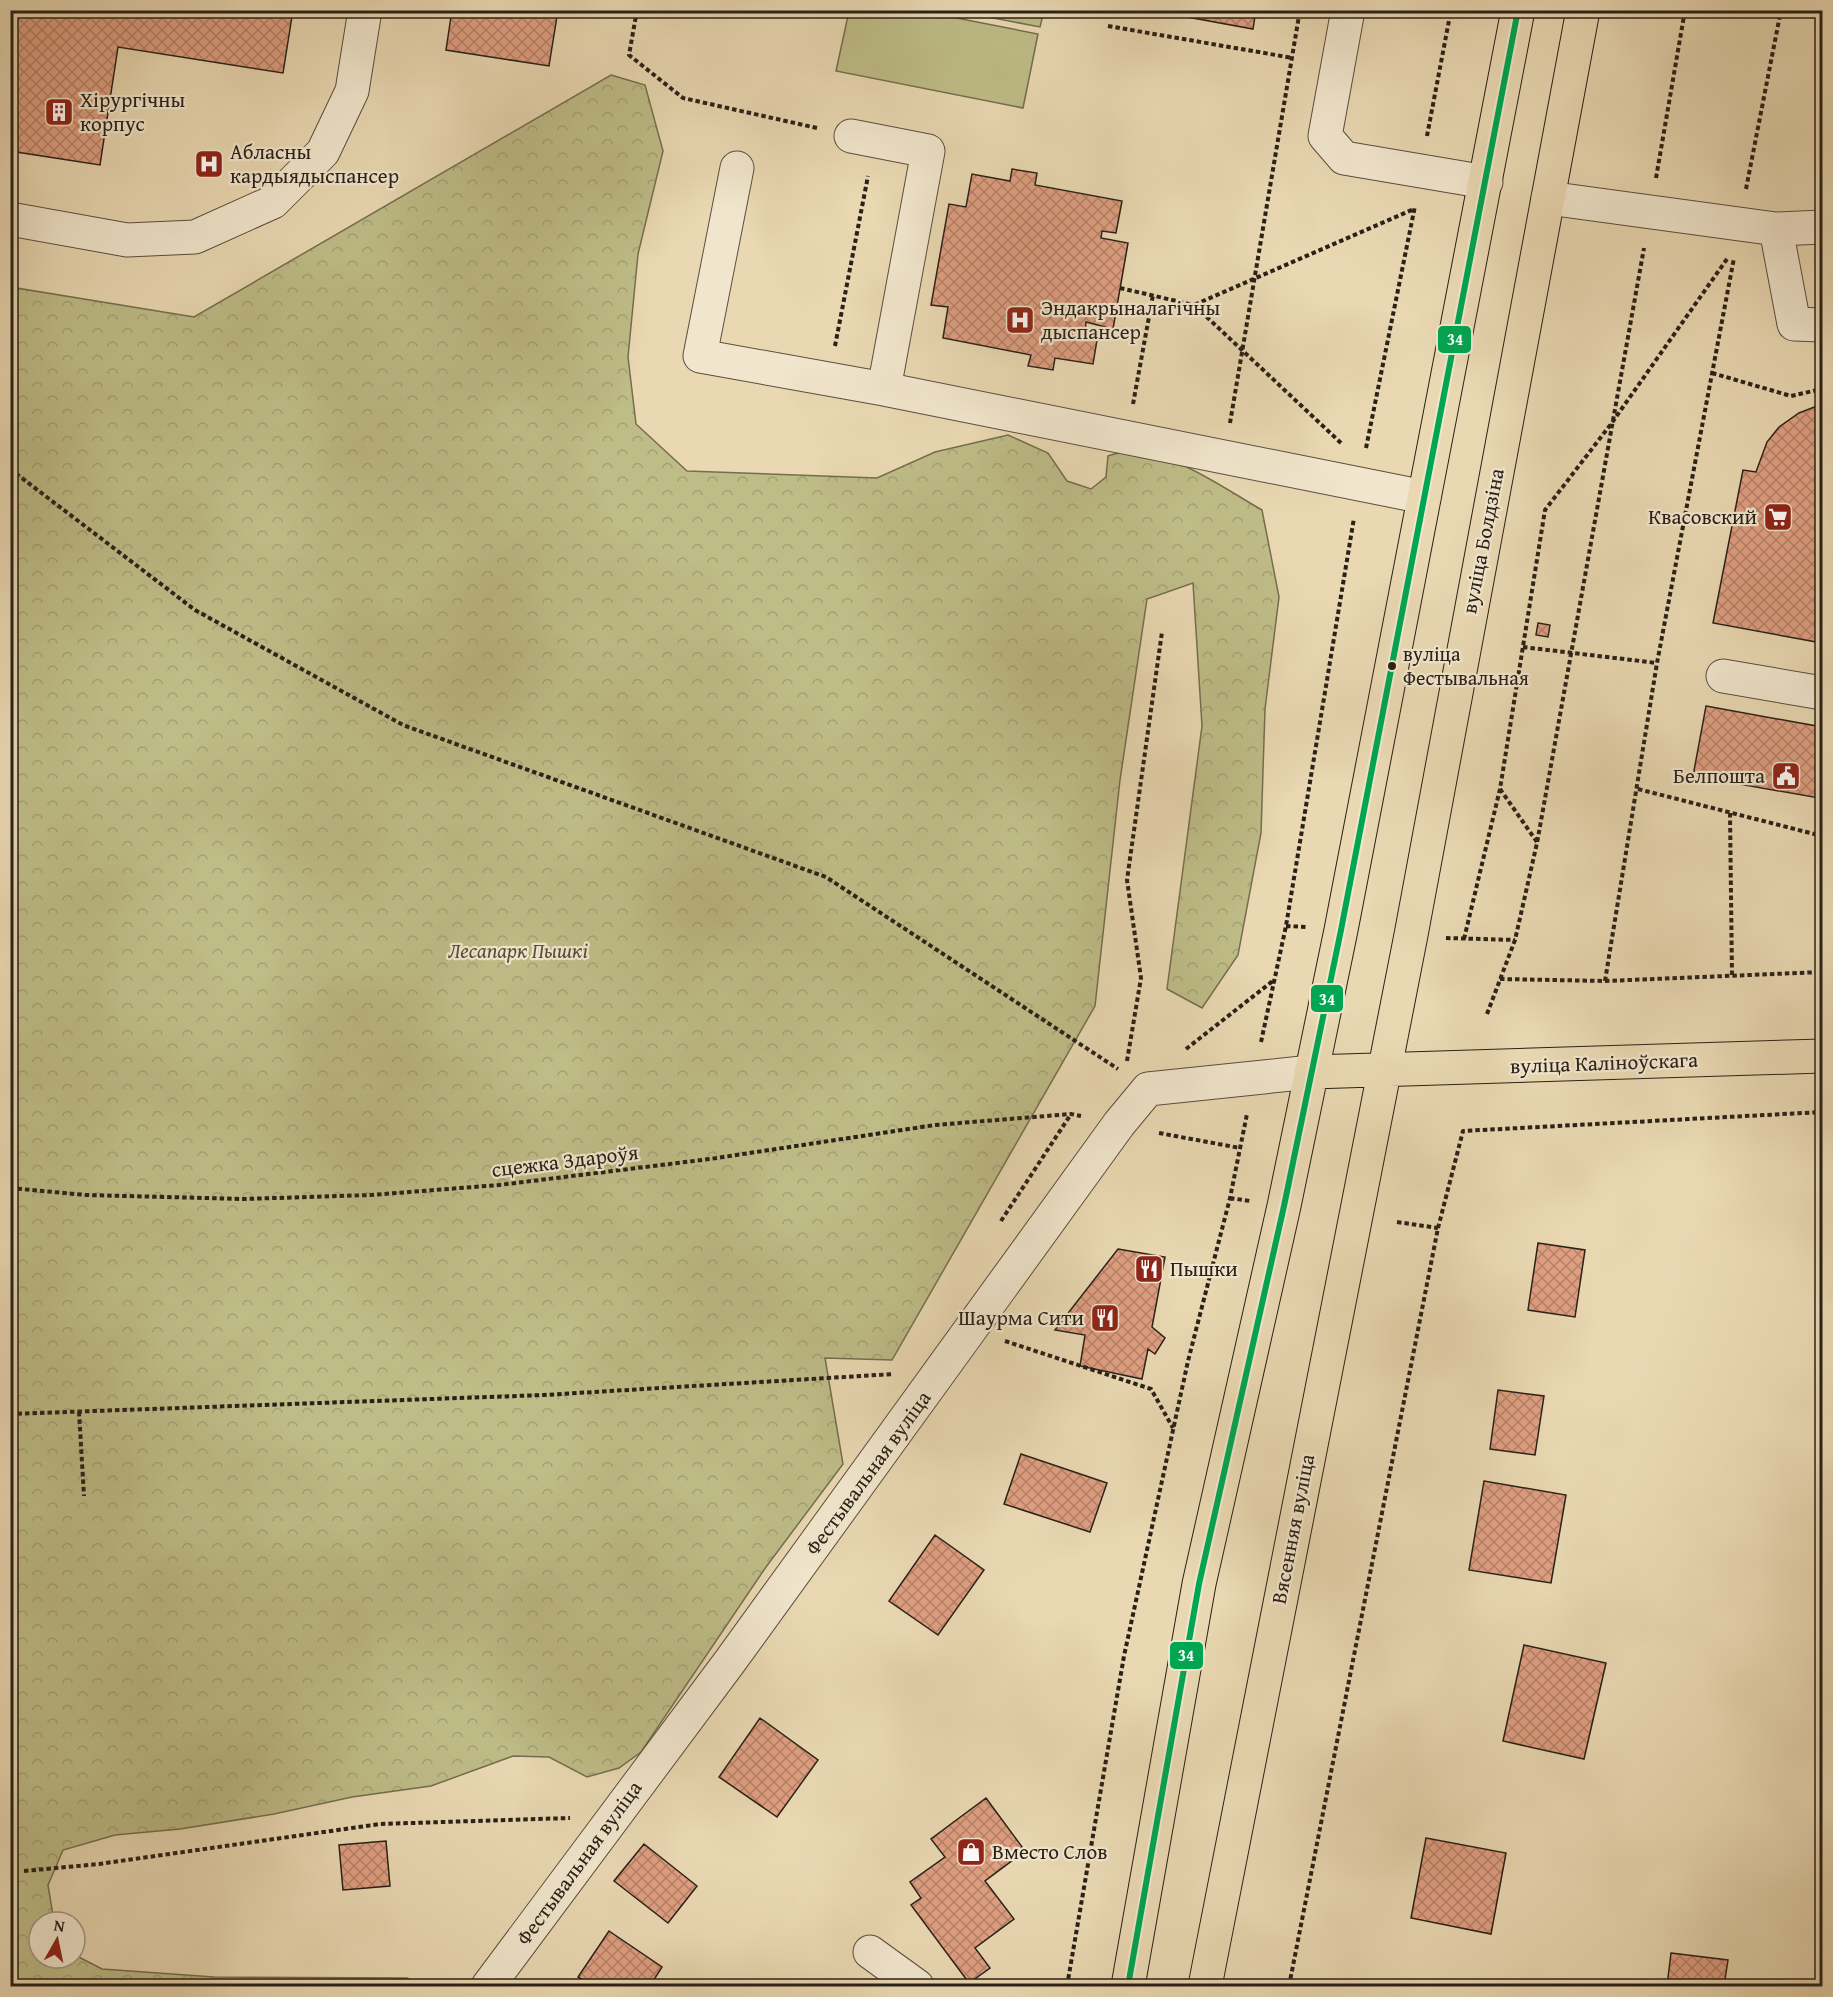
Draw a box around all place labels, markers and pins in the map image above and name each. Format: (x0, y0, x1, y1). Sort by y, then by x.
place label: Хірургічны корпус (80, 84, 185, 139)
building icon: Хірургічны корпус (43, 96, 75, 128)
place label: Абласны кардыядыспансер (230, 136, 399, 191)
hospital icon: Абласны кардыядыспансер (193, 148, 225, 180)
place label: Эндакрыналагічны дыспансер (1041, 292, 1221, 347)
hospital icon: Эндакрыналагічны дыспансер (1004, 304, 1036, 336)
place label: Квасовский (1648, 501, 1757, 532)
supermarket icon: Квасовский (1762, 501, 1794, 533)
place label: вуліца Фестывальная (1403, 639, 1529, 692)
marker: вуліца Фестывальная (1386, 660, 1398, 672)
place label: Белпошта (1673, 760, 1765, 791)
public building icon: Белпошта (1770, 760, 1802, 792)
restaurant icon: Пышки (1133, 1253, 1165, 1285)
place label: Пышки (1170, 1253, 1238, 1284)
place label: Шаурма Сити (958, 1302, 1084, 1333)
restaurant icon: Шаурма Сити (1089, 1302, 1121, 1334)
shop icon: Вместо Слов (955, 1836, 987, 1868)
place label: Вместо Слов (992, 1836, 1107, 1867)

